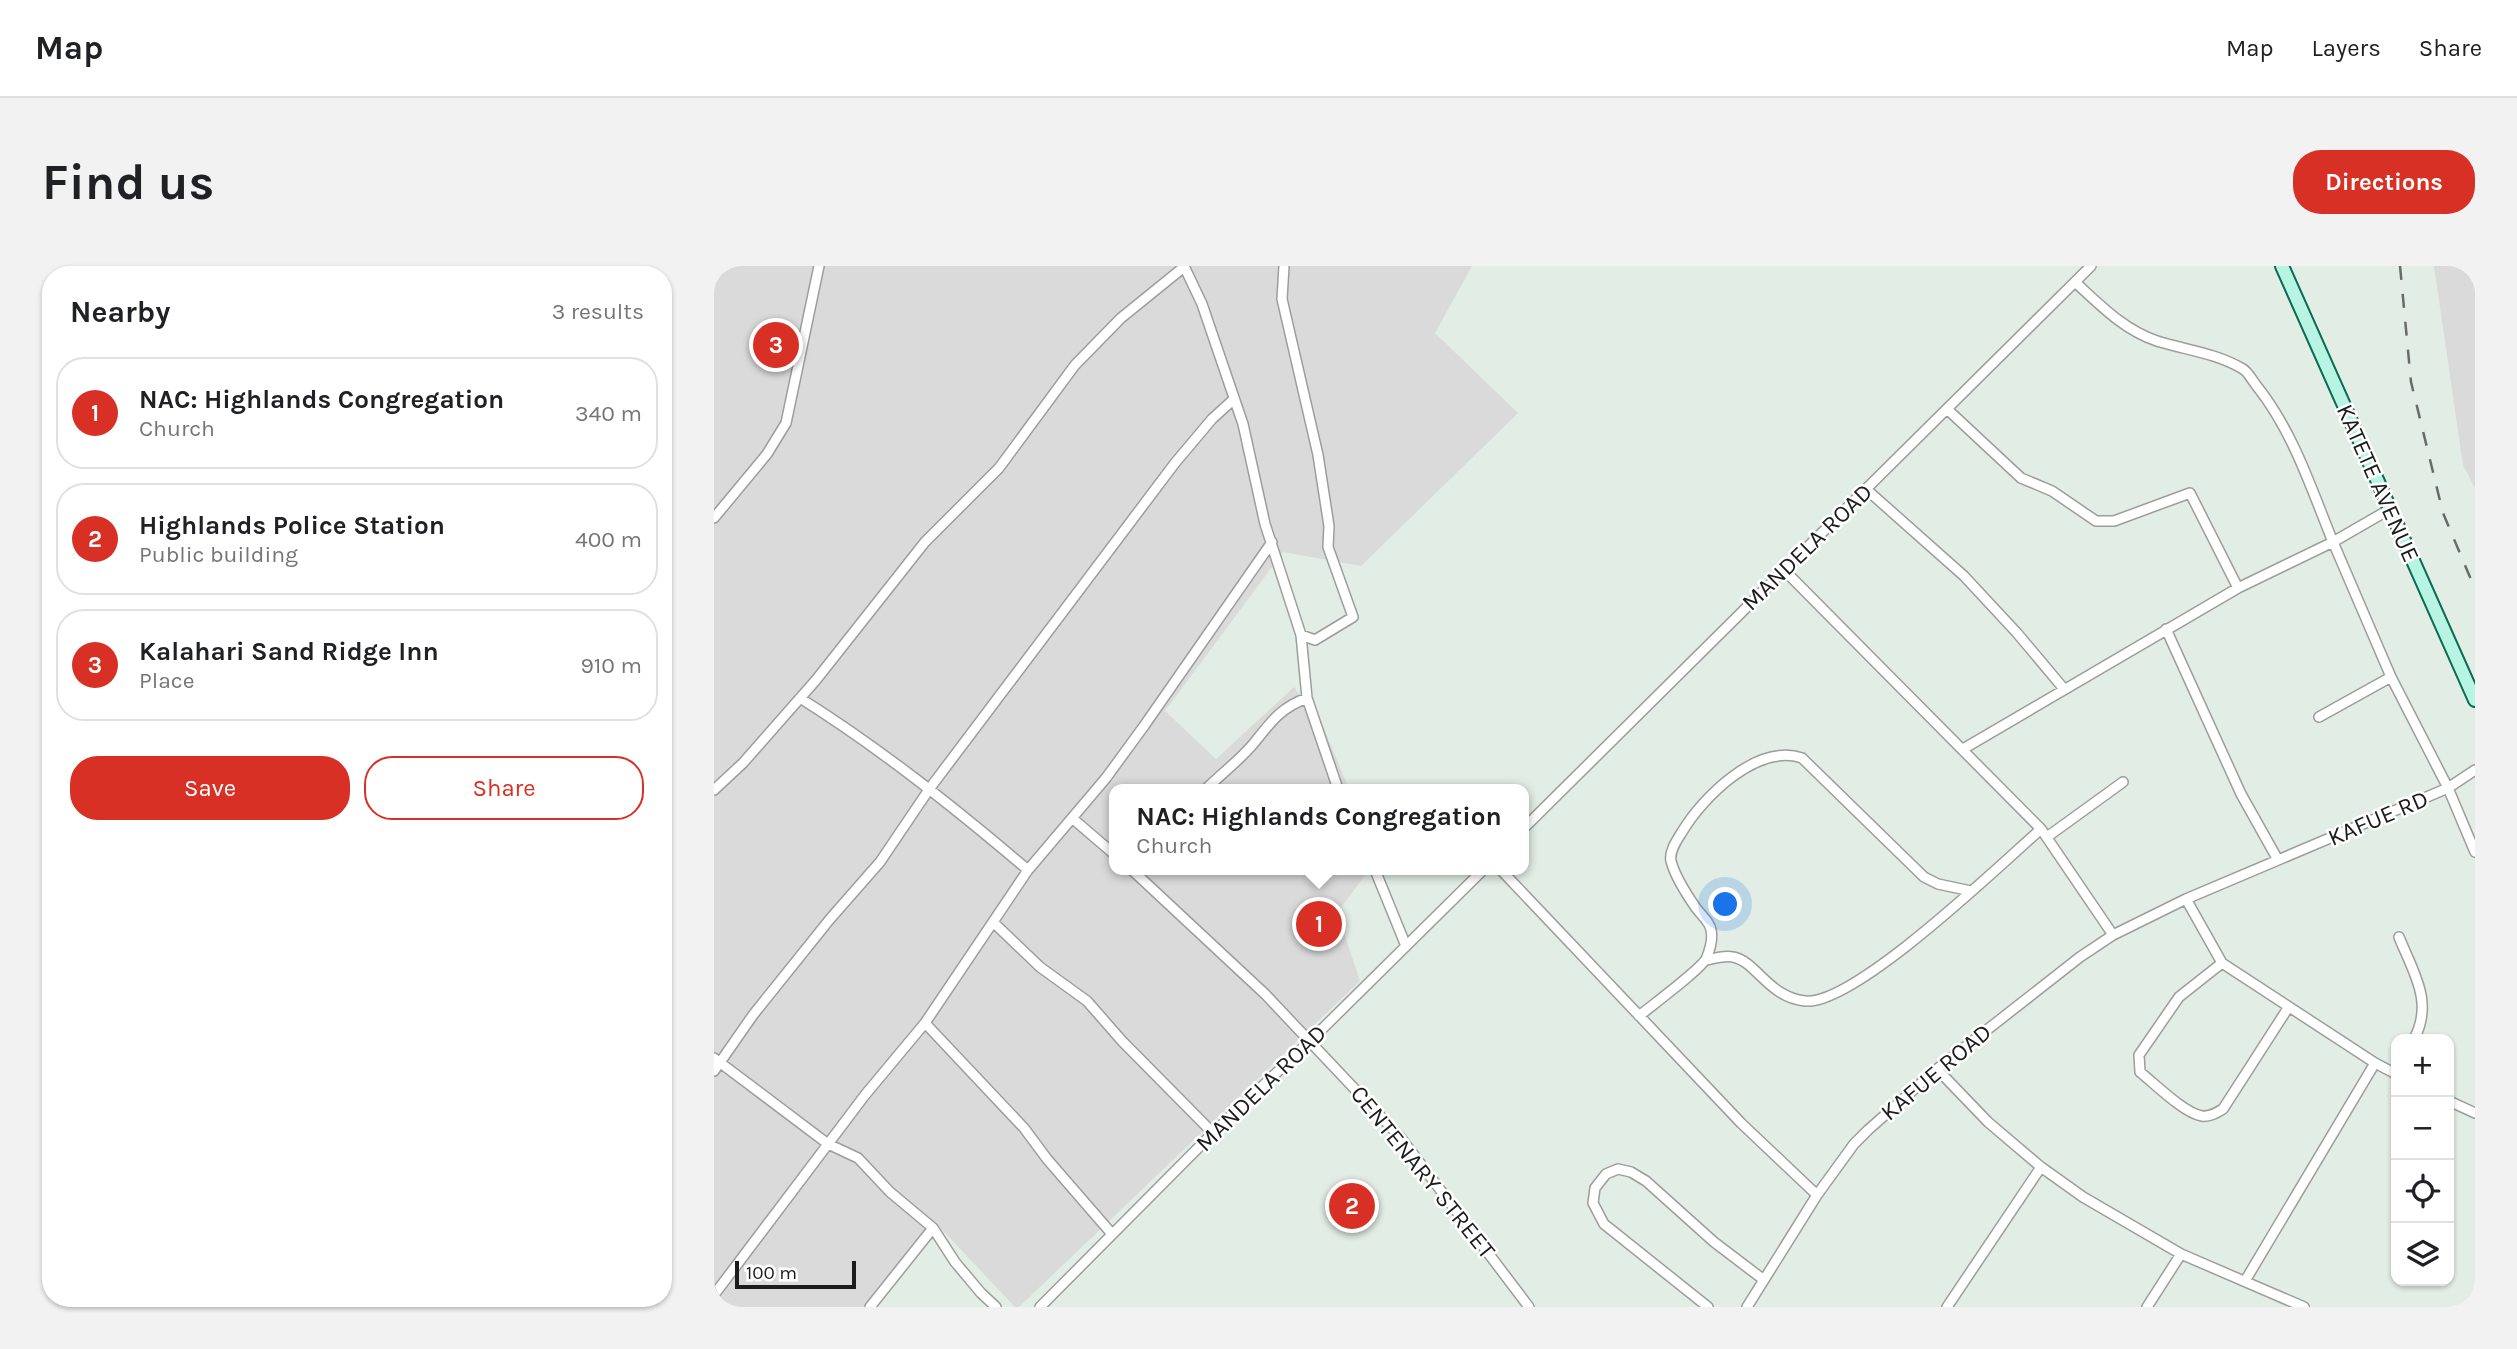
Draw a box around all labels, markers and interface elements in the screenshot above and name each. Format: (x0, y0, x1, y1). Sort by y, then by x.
text: Map (35, 29, 103, 67)
text: Map (2226, 34, 2274, 62)
text: Layers (2312, 34, 2381, 62)
text: Share (2419, 34, 2482, 62)
button: Directions (2293, 150, 2475, 214)
text: Find us (42, 154, 214, 211)
text: Nearby (70, 294, 170, 330)
text: 3 results (552, 298, 644, 325)
pin: 3 (753, 319, 799, 371)
text: NAC: Highlands Congregation (139, 384, 504, 415)
text: 1 (91, 400, 99, 427)
text: 340 m (575, 400, 642, 427)
street label: KATETE AVENUE (2331, 400, 2425, 566)
text: Church (139, 415, 215, 442)
street label: MANDELA ROAD (1736, 478, 1878, 616)
text: Highlands Police Station (139, 510, 445, 541)
text: 2 (88, 526, 102, 553)
text: 400 m (575, 526, 642, 553)
text: Public building (139, 541, 298, 568)
text: Kalahari Sand Ridge Inn (139, 636, 439, 667)
text: 3 (88, 652, 102, 679)
text: 910 m (580, 652, 642, 679)
text: Place (139, 667, 195, 694)
button: Save (70, 756, 350, 820)
button: Share (364, 756, 644, 820)
popup (1109, 784, 1529, 875)
street label: KAFUE RD (2324, 784, 2432, 852)
text: NAC: Highlands Congregation (1136, 801, 1502, 832)
text: Church (1136, 832, 1212, 859)
your location (1708, 887, 1742, 921)
pin: 1 (1296, 898, 1342, 950)
street label: KAFUE ROAD (1875, 1018, 1997, 1126)
street label: MANDELA ROAD (1190, 1019, 1332, 1157)
map controls (2391, 1034, 2454, 1286)
button: + (2391, 1034, 2454, 1097)
street label: CENTENARY STREET (1345, 1080, 1501, 1264)
button: − (2391, 1097, 2454, 1160)
button: locate (2391, 1160, 2454, 1223)
pin: 2 (1329, 1180, 1375, 1232)
button: layers (2391, 1223, 2454, 1286)
scale bar (735, 1258, 856, 1290)
text: 100 m (746, 1262, 797, 1284)

